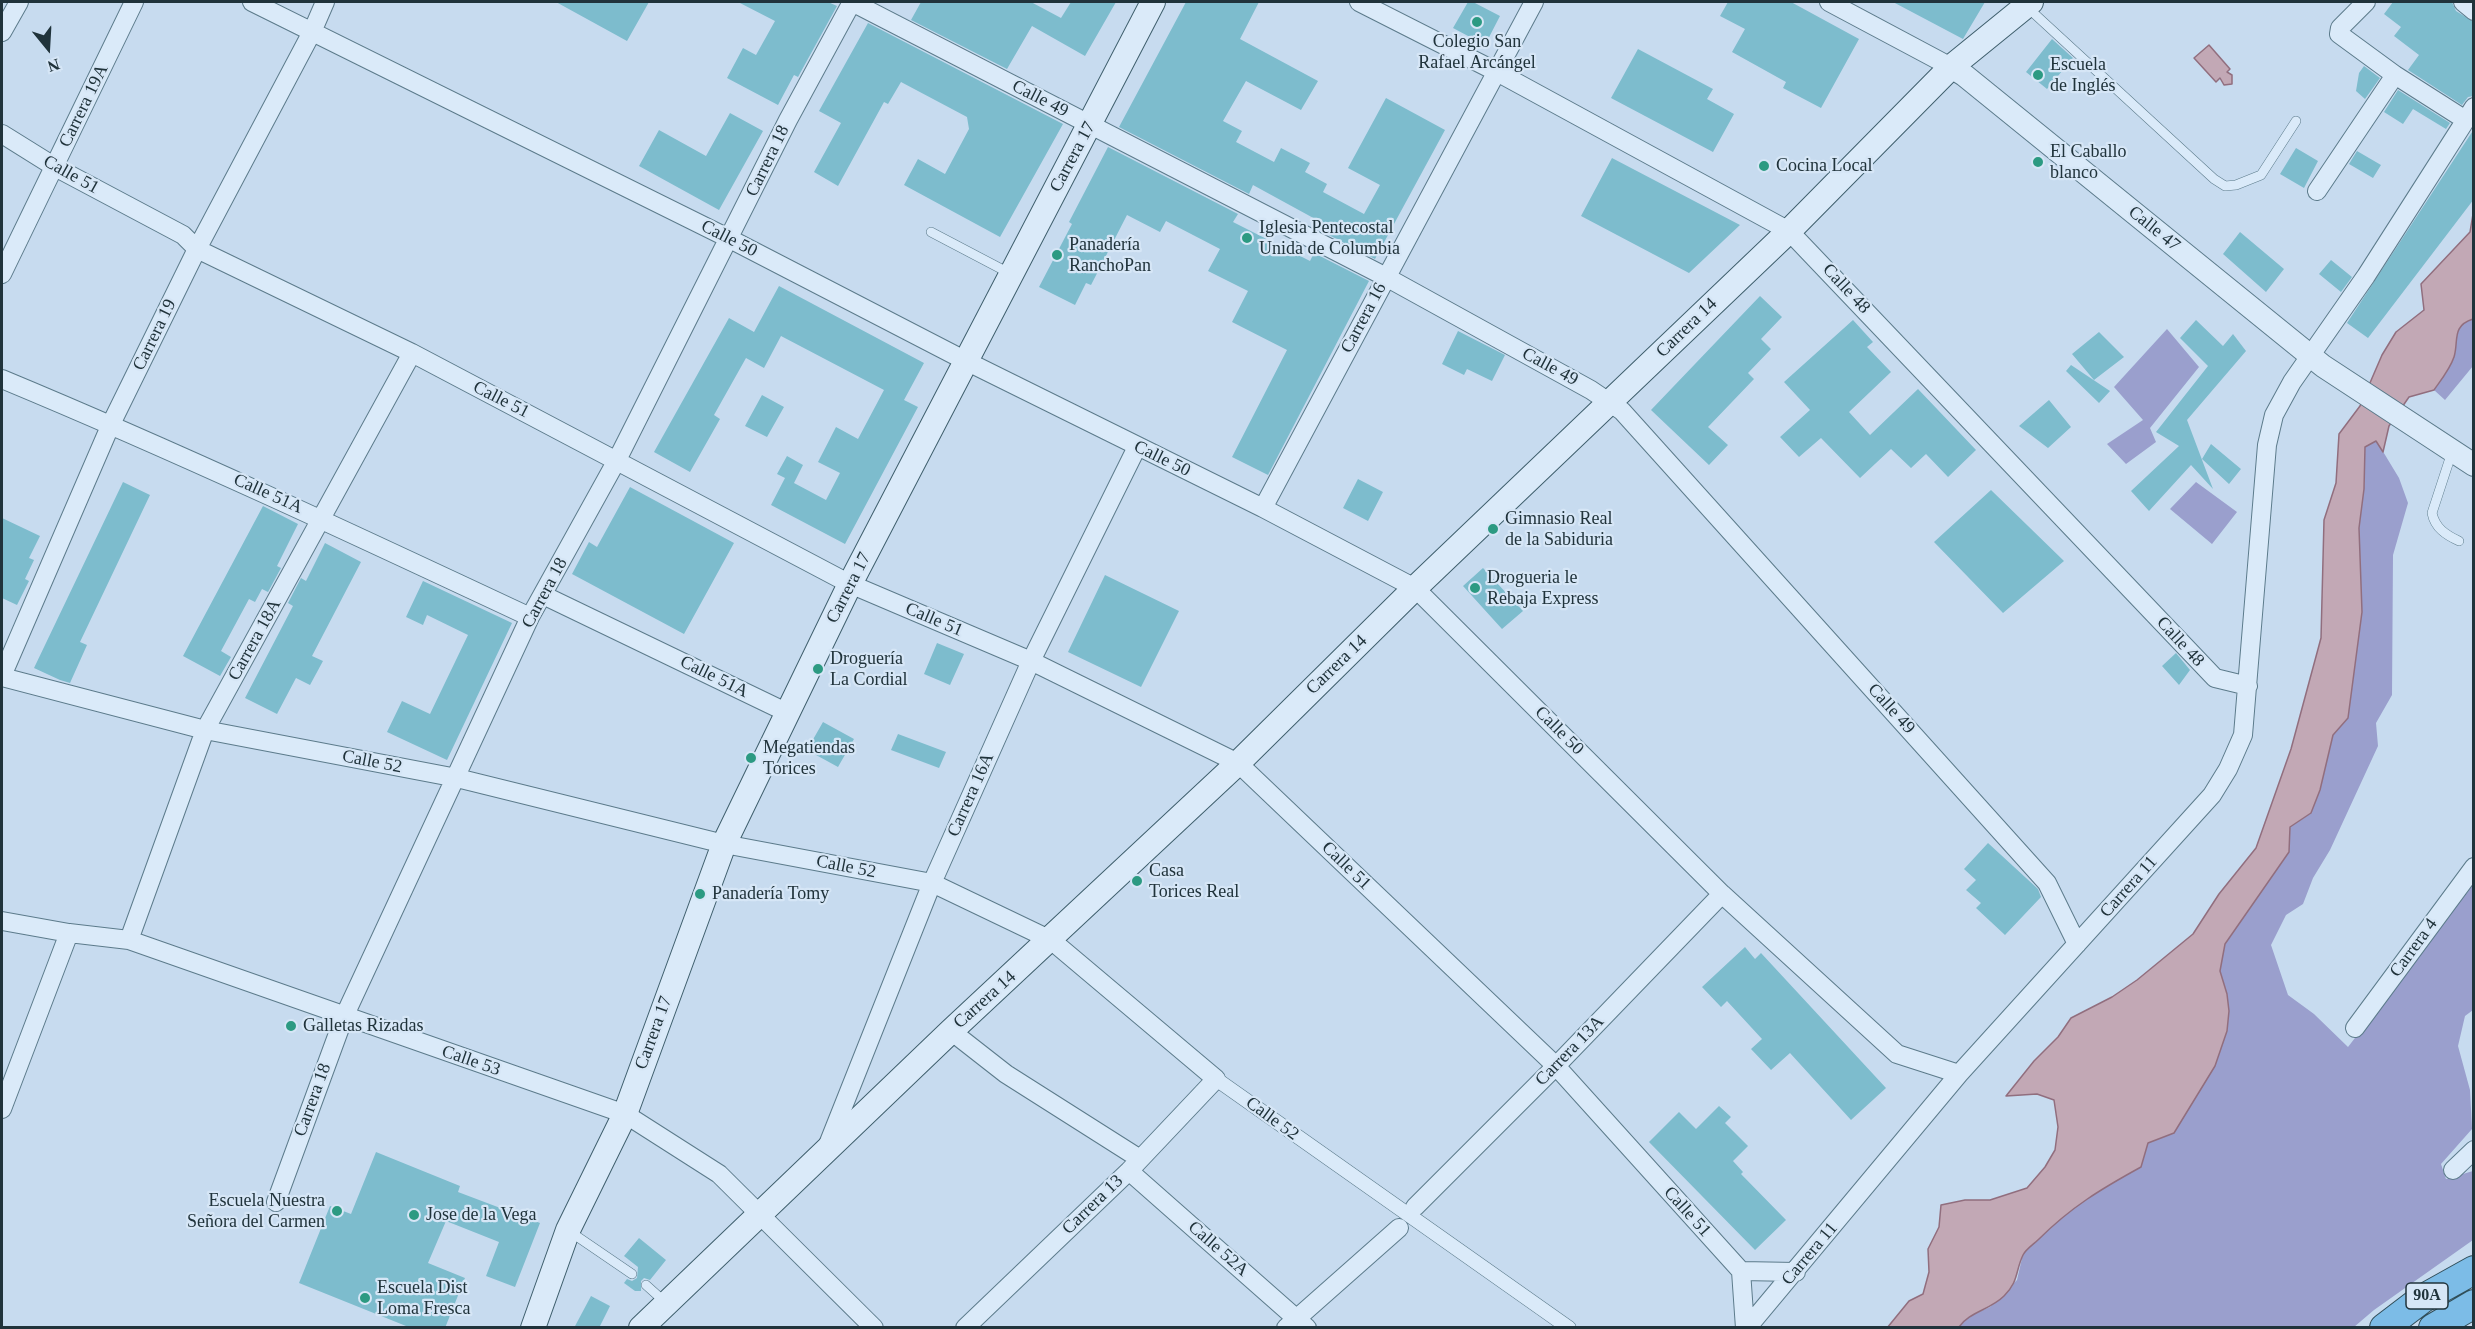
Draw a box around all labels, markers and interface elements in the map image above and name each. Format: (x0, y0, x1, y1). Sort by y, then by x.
marker: Colegio San Rafael Arcángel (1470, 15, 1484, 29)
north arrow (18, 18, 78, 78)
place label: Colegio San Rafael Arcángel (1418, 31, 1536, 74)
place label: Escuela de Inglés (2050, 54, 2115, 97)
text: N (46, 56, 62, 75)
street label: Carrera 19A (55, 61, 113, 151)
marker: Escuela de Inglés (2031, 68, 2045, 82)
street label: Calle 49 (1008, 76, 1072, 122)
street label: Carrera 17 (1046, 118, 1100, 196)
street label: Carrera 18 (742, 122, 794, 200)
place label: El Caballo blanco (2050, 141, 2126, 184)
street label: Calle 51 (39, 151, 103, 199)
place label: Cocina Local (1776, 155, 1872, 177)
marker: El Caballo blanco (2031, 155, 2045, 169)
marker: Cocina Local (1757, 159, 1771, 173)
street label: Calle 47 (2124, 202, 2184, 256)
street label: Calle 50 (697, 216, 761, 262)
place label: Iglesia Pentecostal Unida de Columbia (1259, 217, 1400, 260)
marker: Iglesia Pentecostal Unida de Columbia (1240, 231, 1254, 245)
place label: Panadería RanchoPan (1069, 234, 1151, 276)
marker: Panadería RanchoPan (1050, 248, 1064, 262)
street label: Calle 48 (1817, 260, 1875, 318)
street label: Carrera 16 (1337, 279, 1391, 357)
street label: Carrera 14 (1652, 294, 1722, 362)
street label: Carrera 19 (129, 296, 181, 374)
street label: Calle 49 (1518, 343, 1582, 391)
street label: Calle 51 (469, 377, 533, 423)
street label: Calle 50 (1130, 436, 1194, 482)
street label: Calle 51A (230, 469, 306, 519)
place label: Gimnasio Real de la Sabiduria (1505, 508, 1613, 550)
marker: Gimnasio Real de la Sabiduria (1486, 522, 1500, 536)
street label: Carrera 17 (822, 549, 876, 627)
street label: Carrera 18 (518, 554, 572, 632)
place label: Drogueria le Rebaja Express (1487, 567, 1598, 610)
marker: Drogueria le Rebaja Express (1468, 581, 1482, 595)
street label: Carrera 18A (224, 596, 286, 684)
street label: Calle 51 (902, 598, 966, 642)
street label: Calle 48 (2151, 613, 2209, 671)
street label: Carrera 14 (1302, 631, 1372, 699)
place label: Droguería La Cordial (830, 648, 907, 690)
street label: Calle 51A (676, 651, 752, 703)
marker: Droguería La Cordial (811, 662, 825, 676)
street label: Calle 49 (1863, 679, 1919, 739)
street label: Calle 50 (1530, 702, 1588, 760)
place label: Megatiendas Torices (763, 737, 855, 780)
street label: Calle 52 (340, 746, 404, 778)
street label: Carrera 16A (943, 750, 999, 840)
marker: Megatiendas Torices (744, 751, 758, 765)
street label: Calle 51 (1317, 837, 1375, 895)
street label: Calle 52 (814, 851, 878, 883)
street label: Carrera 11 (2096, 852, 2162, 922)
place label: Casa Torices Real (1149, 860, 1239, 902)
marker: Casa Torices Real (1130, 874, 1144, 888)
place label: Panadería Tomy (712, 883, 829, 905)
marker: Panadería Tomy (693, 887, 707, 901)
street label: Carrera 4 (2385, 914, 2443, 982)
street label: Carrera 14 (949, 966, 1021, 1034)
street label: Carrera 17 (631, 993, 677, 1073)
street label: Carrera 13A (1531, 1011, 1609, 1091)
place label: Galletas Rizadas (303, 1015, 423, 1037)
marker: Galletas Rizadas (284, 1019, 298, 1033)
street label: Calle 53 (439, 1041, 503, 1081)
street label: Carrera 18 (290, 1060, 336, 1140)
street label: Calle 52 (1241, 1092, 1303, 1146)
street label: Carrera 13 (1058, 1171, 1128, 1239)
street label: Calle 51 (1659, 1182, 1715, 1242)
place label: Escuela Nuestra Señora del Carmen (187, 1190, 325, 1232)
marker: Escuela Nuestra Señora del Carmen (330, 1204, 344, 1218)
place label: Jose de la Vega (426, 1204, 536, 1226)
marker: Jose de la Vega (407, 1208, 421, 1222)
street label: Calle 52A (1183, 1217, 1253, 1281)
street label: Carrera 11 (1777, 1218, 1843, 1290)
place label: Escuela Dist Loma Fresca (377, 1277, 470, 1320)
road number: 90A (2406, 1283, 2448, 1309)
marker: Escuela Dist Loma Fresca (358, 1291, 372, 1305)

